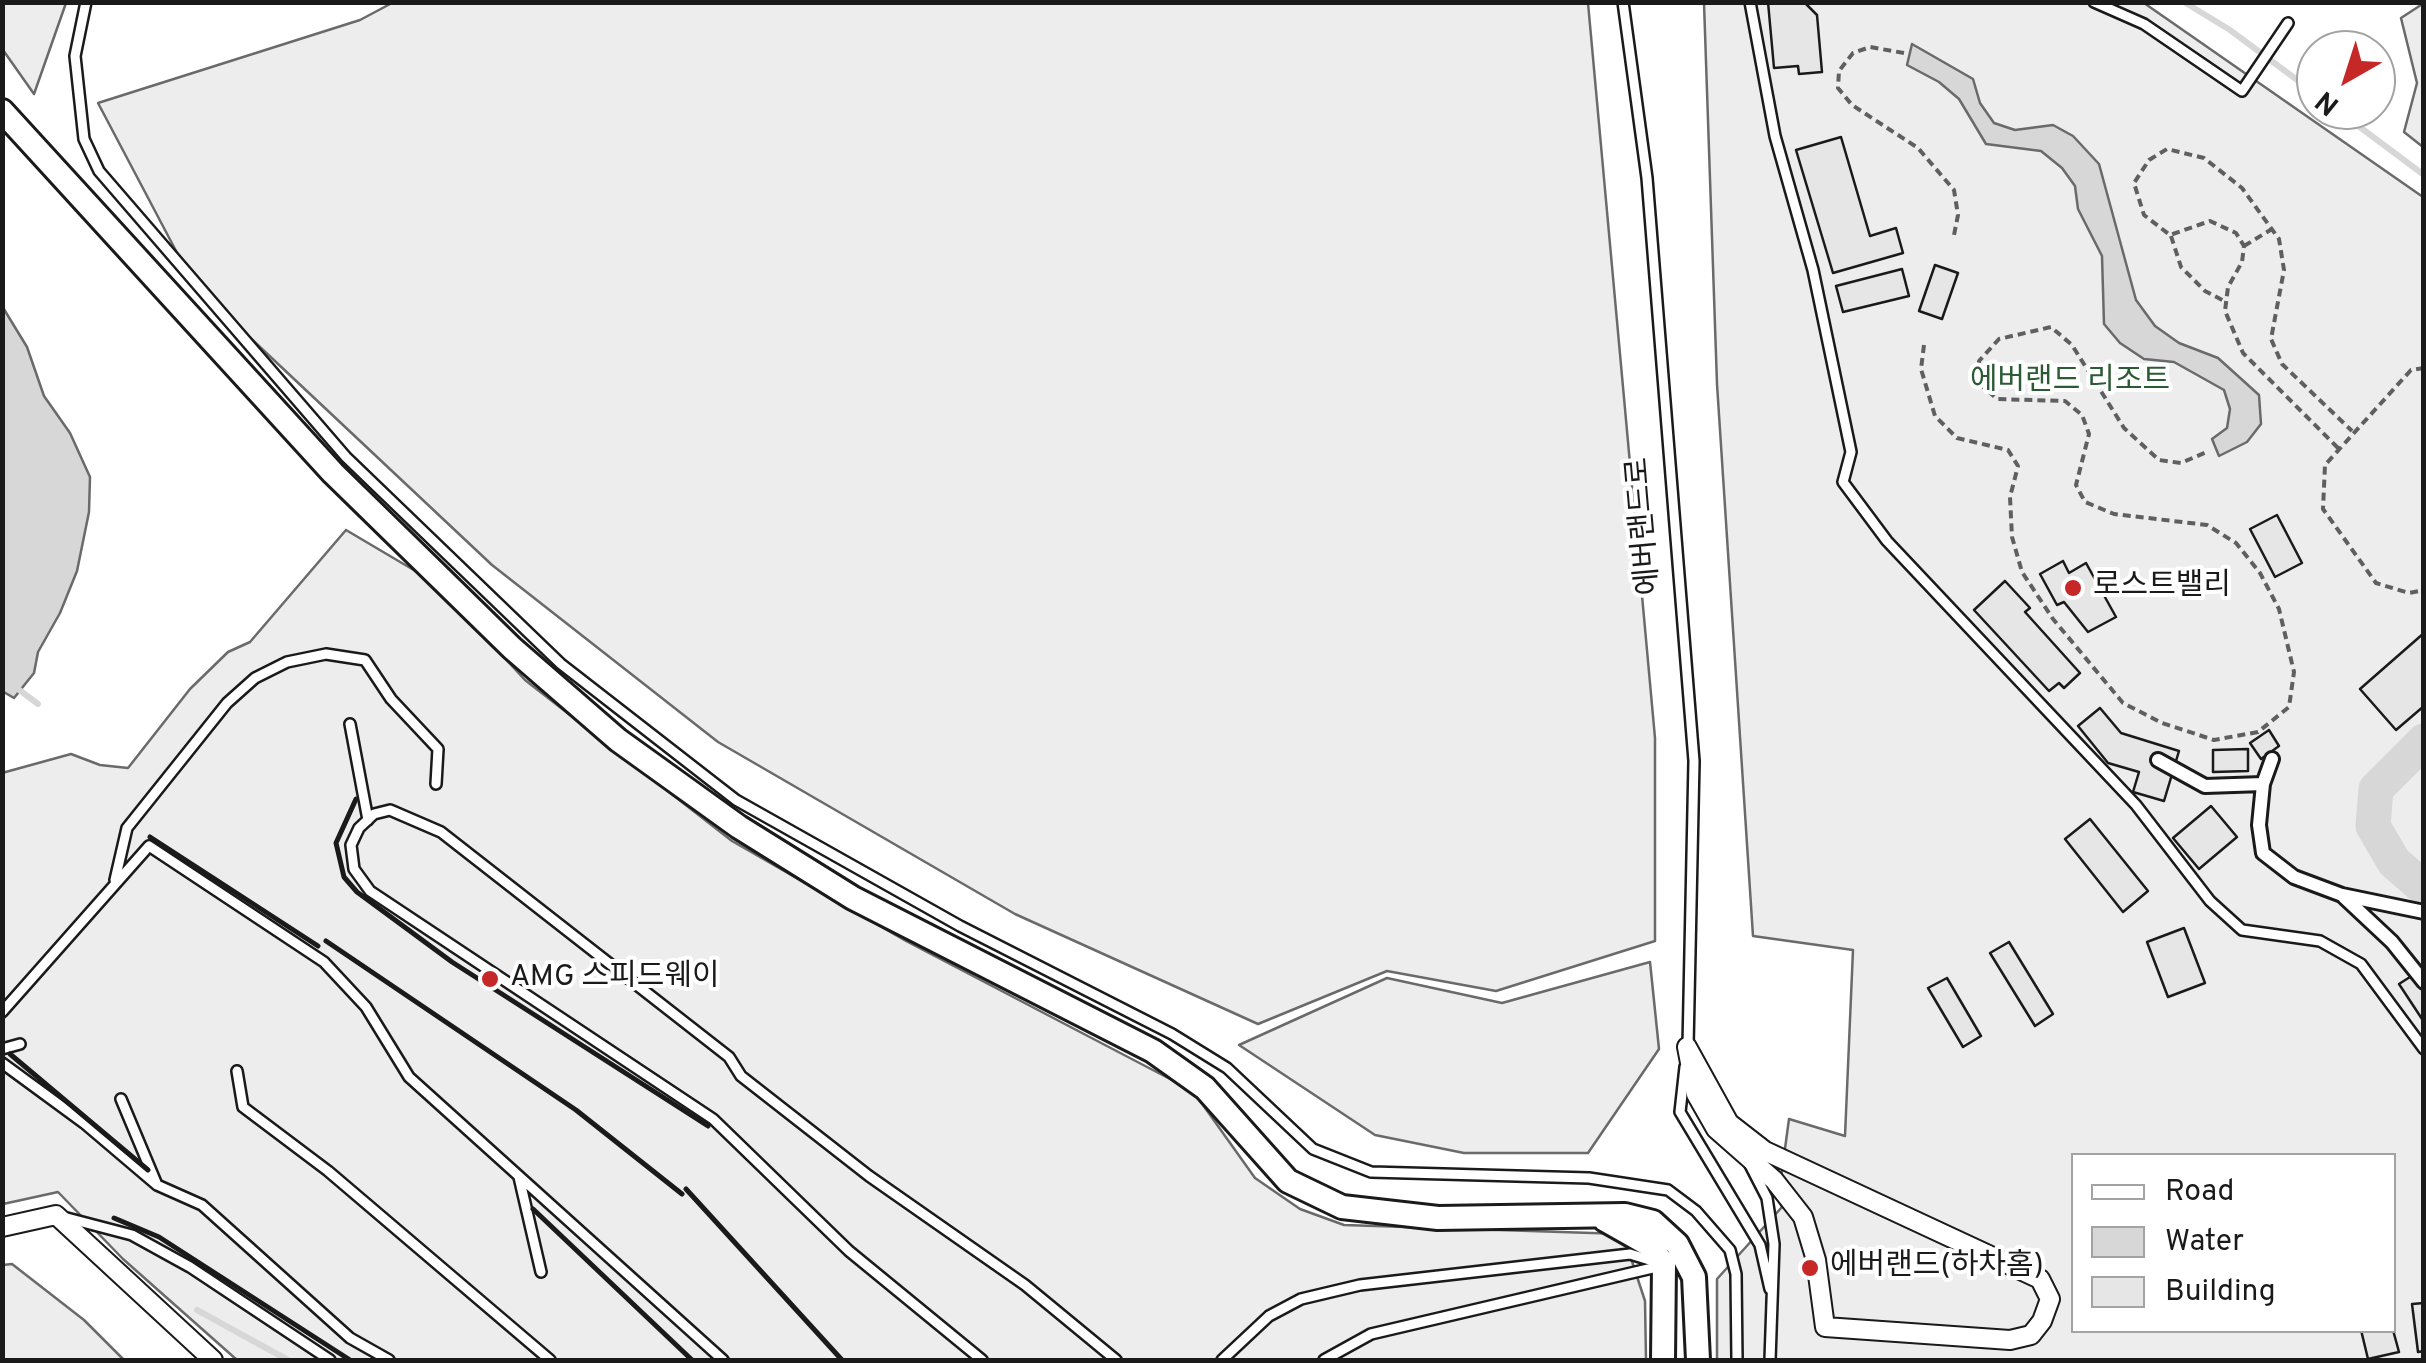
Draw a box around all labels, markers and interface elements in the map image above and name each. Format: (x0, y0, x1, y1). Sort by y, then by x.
north arrow (2296, 30, 2396, 130)
text: N (2309, 81, 2348, 122)
park label: 에버랜드 리조트 (1970, 365, 2170, 401)
street label: 에버랜드로 (1622, 456, 1670, 596)
place label: 로스트밸리 (2093, 570, 2231, 606)
marker: 로스트밸리 (2062, 577, 2084, 599)
place label: AMG 스피드웨이 (510, 961, 720, 997)
marker: AMG 스피드웨이 (479, 968, 501, 990)
legend (2071, 1153, 2396, 1333)
text: Road (2165, 1174, 2234, 1211)
text: Water (2165, 1224, 2244, 1261)
place label: 에버랜드(하차홈) (1830, 1250, 2044, 1286)
marker: 에버랜드(하차홈) (1799, 1257, 1821, 1279)
text: Building (2165, 1274, 2276, 1311)

